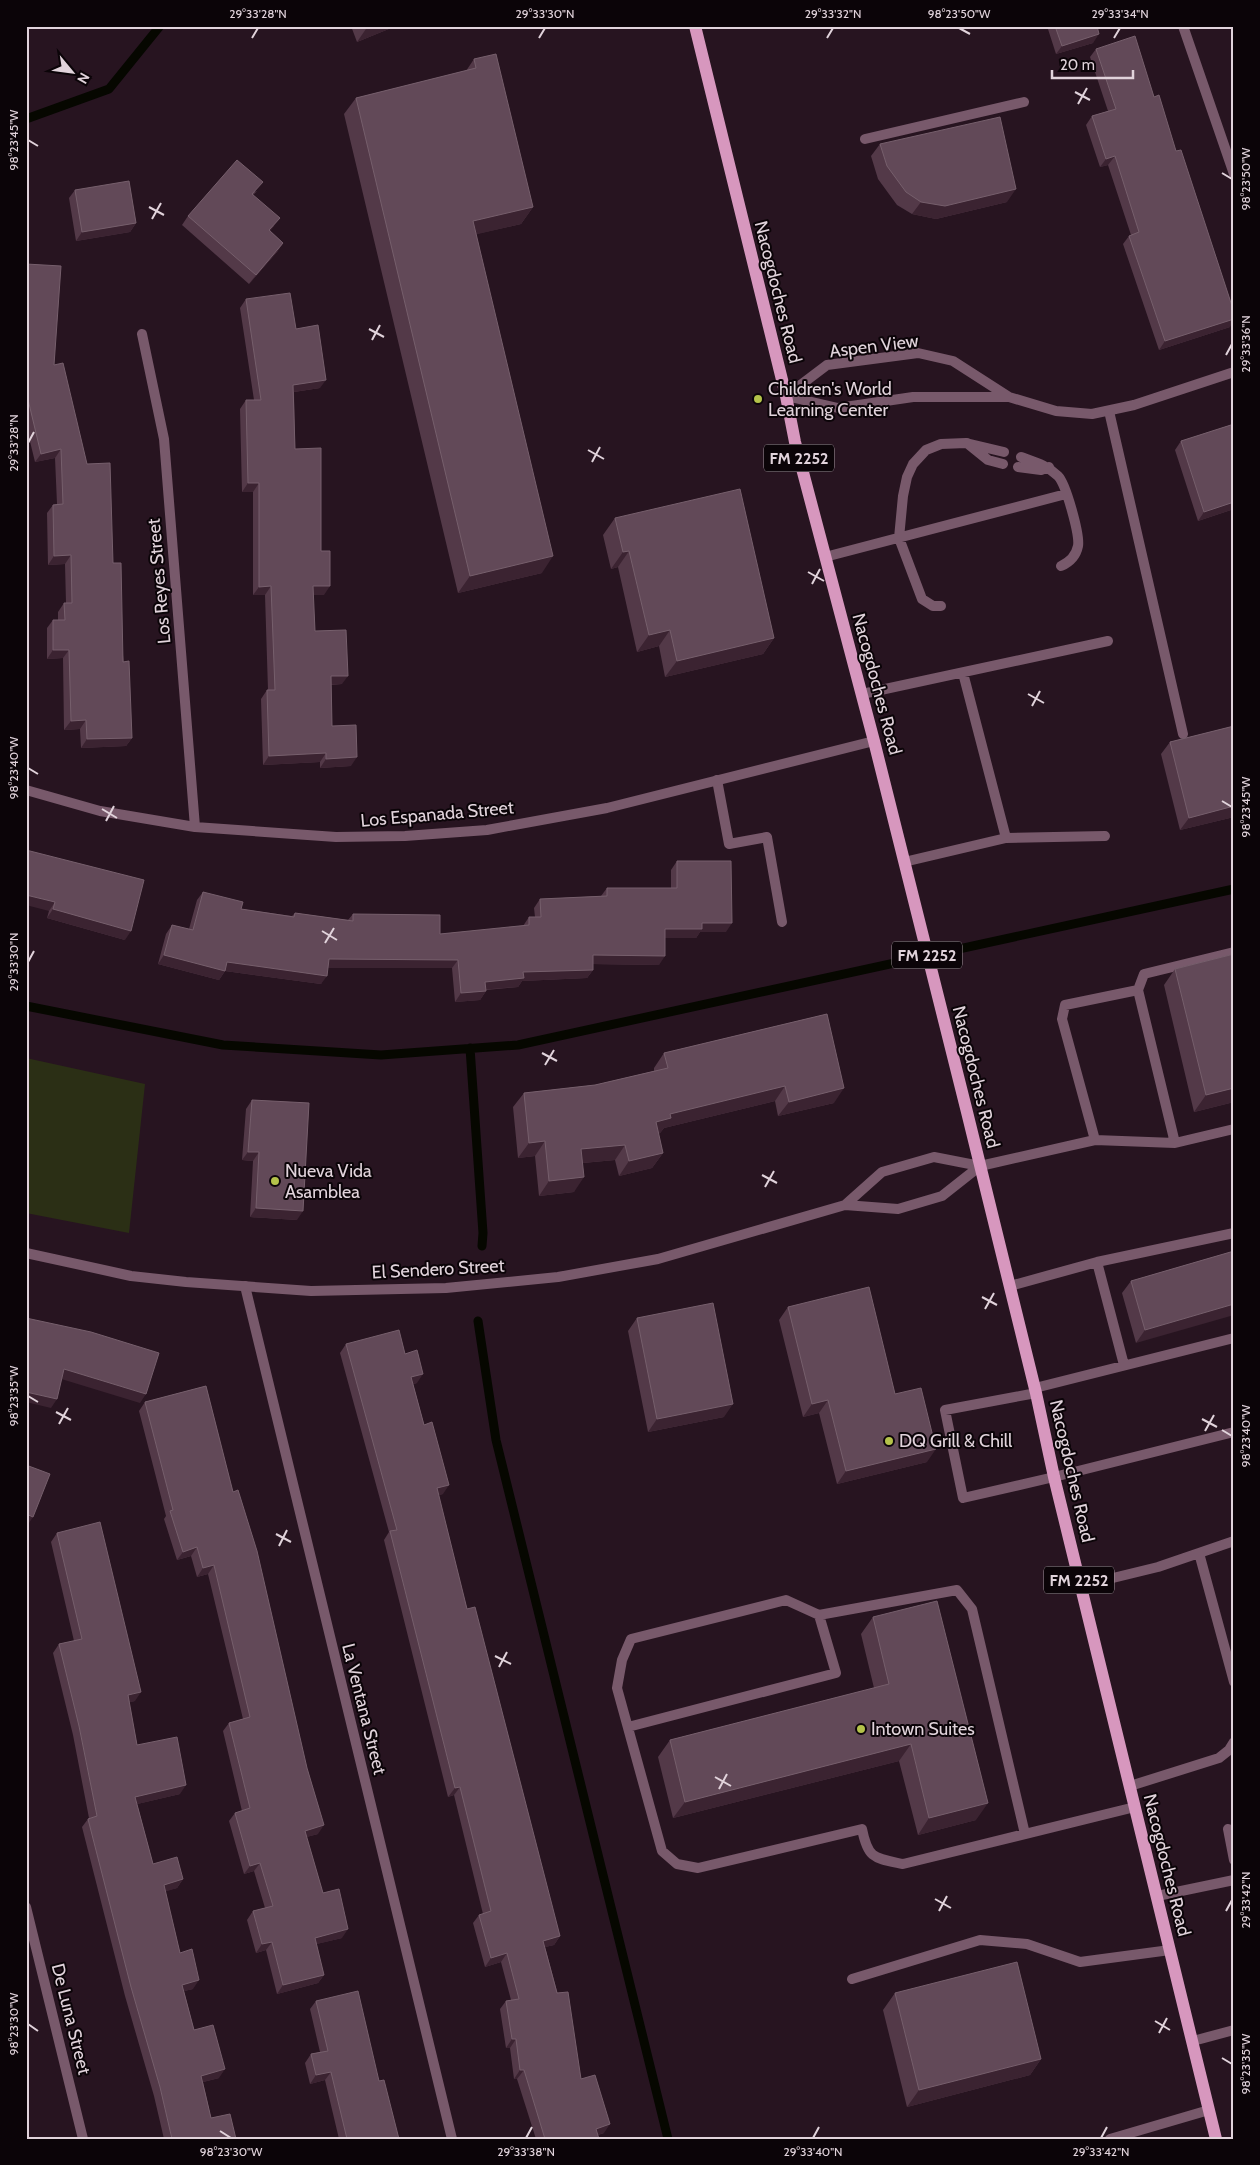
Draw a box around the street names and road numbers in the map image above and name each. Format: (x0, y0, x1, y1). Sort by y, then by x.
street label: Nacogdoches Road (750, 219, 806, 365)
street label: Aspen View (828, 330, 920, 362)
road number: FM 2252 (764, 444, 834, 472)
street label: Los Reyes Street (143, 517, 175, 645)
street label: Nacogdoches Road (848, 611, 906, 757)
street label: Los Espanada Street (359, 796, 515, 832)
road number: FM 2252 (892, 942, 962, 968)
street label: Nacogdoches Road (948, 1004, 1004, 1150)
street label: El Sendero Street (371, 1255, 505, 1283)
street label: Nacogdoches Road (1045, 1398, 1099, 1544)
road number: FM 2252 (1044, 1566, 1114, 1594)
street label: La Ventana Street (337, 1641, 391, 1777)
street label: Nacogdoches Road (1139, 1792, 1195, 1938)
street label: De Luna Street (47, 1961, 95, 2077)

